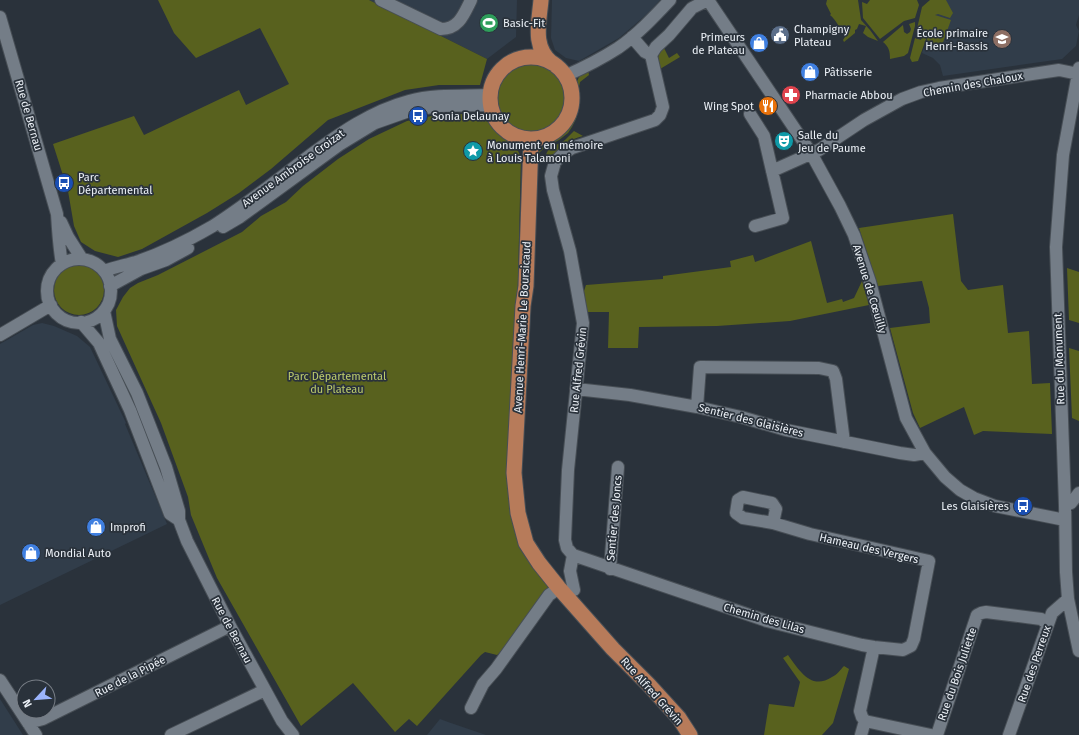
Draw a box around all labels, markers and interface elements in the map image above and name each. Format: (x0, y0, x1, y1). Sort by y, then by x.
sports icon: Basic-Fit (478, 12, 500, 34)
place label: Basic-Fit (503, 17, 545, 30)
place label: Champigny Plateau (794, 23, 850, 49)
public building icon: Champigny Plateau (769, 24, 791, 46)
place label: École primaire Henri-Bassis (916, 26, 988, 53)
school or university icon: École primaire Henri-Bassis (991, 28, 1013, 50)
place label: Primeurs de Plateau (692, 31, 745, 57)
shop icon: Primeurs de Plateau (748, 32, 770, 54)
shop icon: Pâtisserie (799, 61, 821, 83)
place label: Pâtisserie (824, 66, 872, 79)
street label: Chemin des Chaloux (922, 69, 1024, 100)
street label: Rue de Bernau (12, 78, 45, 152)
pharmacy icon: Pharmacie Abbou (780, 84, 802, 106)
place label: Pharmacie Abbou (805, 89, 893, 102)
restaurant icon: Wing Spot (757, 95, 779, 117)
place label: Wing Spot (704, 100, 754, 113)
bus stop icon: Sonia Delaunay (407, 105, 429, 127)
place label: Sonia Delaunay (432, 110, 510, 123)
street label: Avenue Ambroise Croizat (240, 127, 347, 210)
place label: Salle du Jeu de Paume (798, 129, 866, 155)
theatre icon: Salle du Jeu de Paume (773, 130, 795, 152)
place label: Monument en mémoire à Louis Talamoni (487, 139, 603, 165)
place icon: Monument en mémoire à Louis Talamoni (462, 140, 484, 162)
place label: Parc Départemental (78, 171, 152, 197)
bus stop icon: Parc Départemental (53, 172, 75, 194)
street label: Avenue Henri-Marie Le Boursicaud (512, 241, 533, 413)
street label: Avenue de Cœuilly (850, 243, 889, 336)
street label: Rue du Monument (1051, 313, 1068, 405)
street label: Rue Alfred Grévin (568, 326, 589, 414)
park label: Parc Départemental du Plateau (288, 370, 386, 396)
street label: Sentier des Glaisières (697, 401, 805, 440)
street label: Sentier des Joncs (604, 475, 625, 561)
bus stop icon: Les Glaisières (1012, 495, 1034, 517)
place label: Les Glaisières (941, 500, 1009, 513)
shop icon: Improfi (85, 516, 107, 538)
place label: Improfi (110, 521, 146, 534)
street label: Hameau des Vergers (818, 531, 920, 566)
shop icon: Mondial Auto (20, 542, 42, 564)
place label: Mondial Auto (45, 547, 111, 560)
street label: Rue de Bernau (209, 595, 254, 666)
street label: Chemin des Lilas (722, 601, 806, 636)
street label: Rue des Perreux (1015, 623, 1054, 704)
street label: Rue du Bois Juliette (935, 626, 980, 723)
street label: Rue de la Pipée (93, 653, 168, 700)
street label: Rue Alfred Grévin (618, 655, 685, 728)
north arrow (16, 679, 56, 719)
text: N (20, 697, 35, 709)

